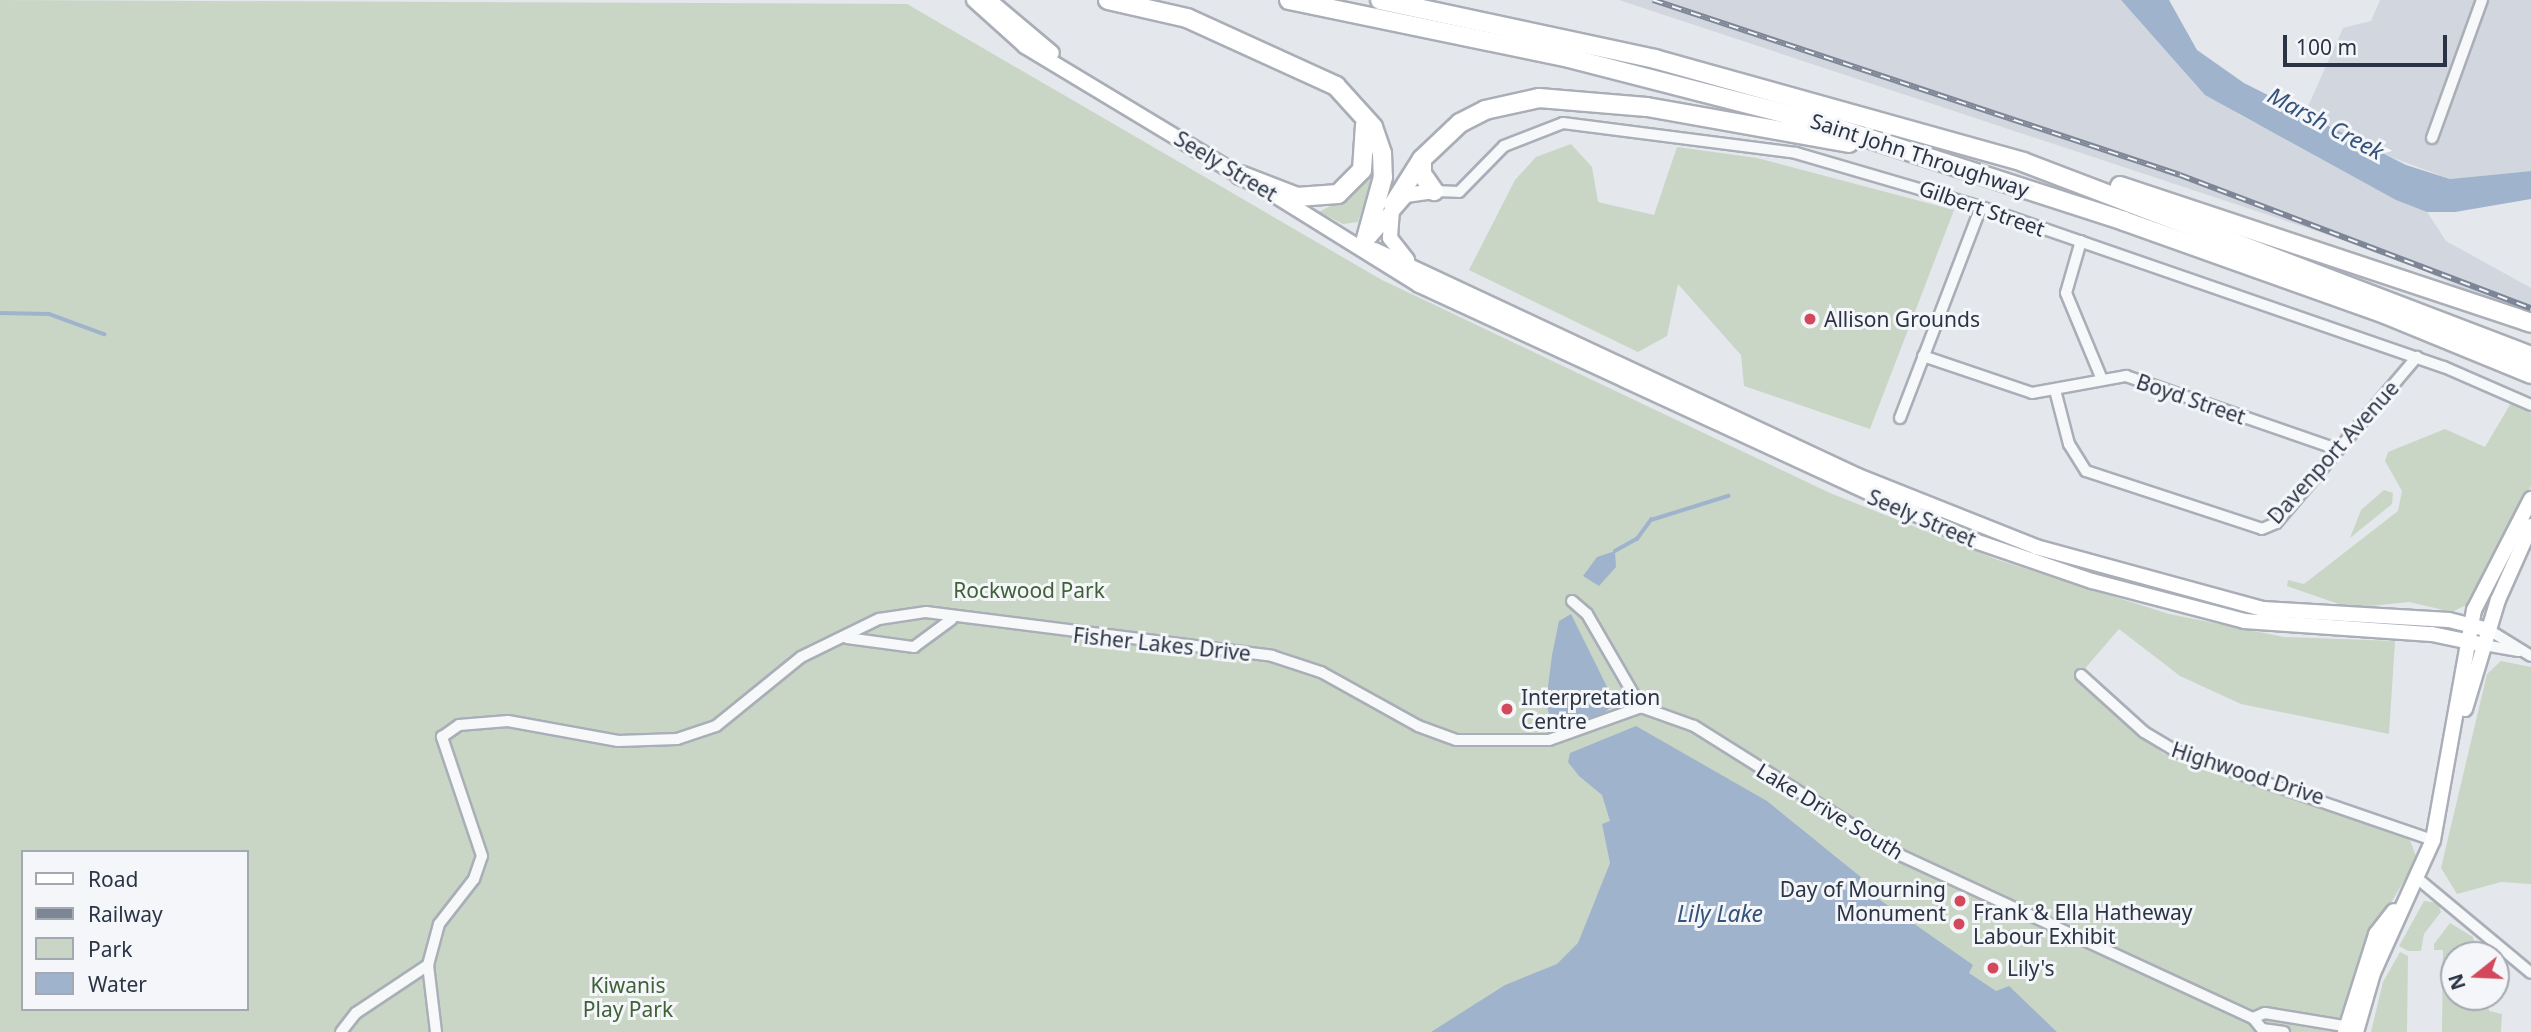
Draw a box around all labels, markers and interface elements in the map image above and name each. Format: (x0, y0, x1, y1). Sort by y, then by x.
scale bar (2286, 21, 2450, 65)
text: 100 m (2296, 33, 2357, 61)
water label: Marsh Creek (2263, 81, 2389, 165)
street label: Saint John Throughway (1808, 108, 2032, 202)
street label: Seely Street (1170, 125, 1282, 207)
street label: Gilbert Street (1916, 175, 2048, 241)
place label: Allison Grounds (1824, 306, 1980, 332)
marker: Allison Grounds (1802, 311, 1818, 327)
street label: Boyd Street (2133, 369, 2249, 429)
street label: Davenport Avenue (2262, 375, 2404, 529)
street label: Seely Street (1864, 484, 1980, 552)
park label: Rockwood Park (953, 577, 1105, 603)
street label: Fisher Lakes Drive (1072, 622, 1252, 666)
place label: Interpretation Centre (1521, 684, 1660, 734)
marker: Interpretation Centre (1499, 701, 1515, 717)
street label: Highwood Drive (2168, 736, 2328, 810)
street label: Lake Drive South (1752, 757, 1908, 865)
legend (21, 850, 248, 1011)
text: Road (88, 865, 138, 893)
place label: Day of Mourning Monument (1780, 876, 1946, 926)
marker: Day of Mourning Monument (1952, 893, 1968, 909)
water label: Lily Lake (1677, 899, 1763, 927)
place label: Frank & Ella Hatheway Labour Exhibit (1973, 899, 2192, 949)
text: Railway (88, 900, 163, 928)
marker: Frank & Ella Hatheway Labour Exhibit (1951, 916, 1967, 932)
text: Park (88, 935, 132, 963)
north arrow (2440, 941, 2510, 1011)
place label: Lily's (2007, 955, 2055, 981)
marker: Lily's (1985, 960, 2001, 976)
text: Water (88, 970, 147, 998)
text: N (2442, 971, 2472, 993)
park label: Kiwanis Play Park (583, 972, 673, 1022)

